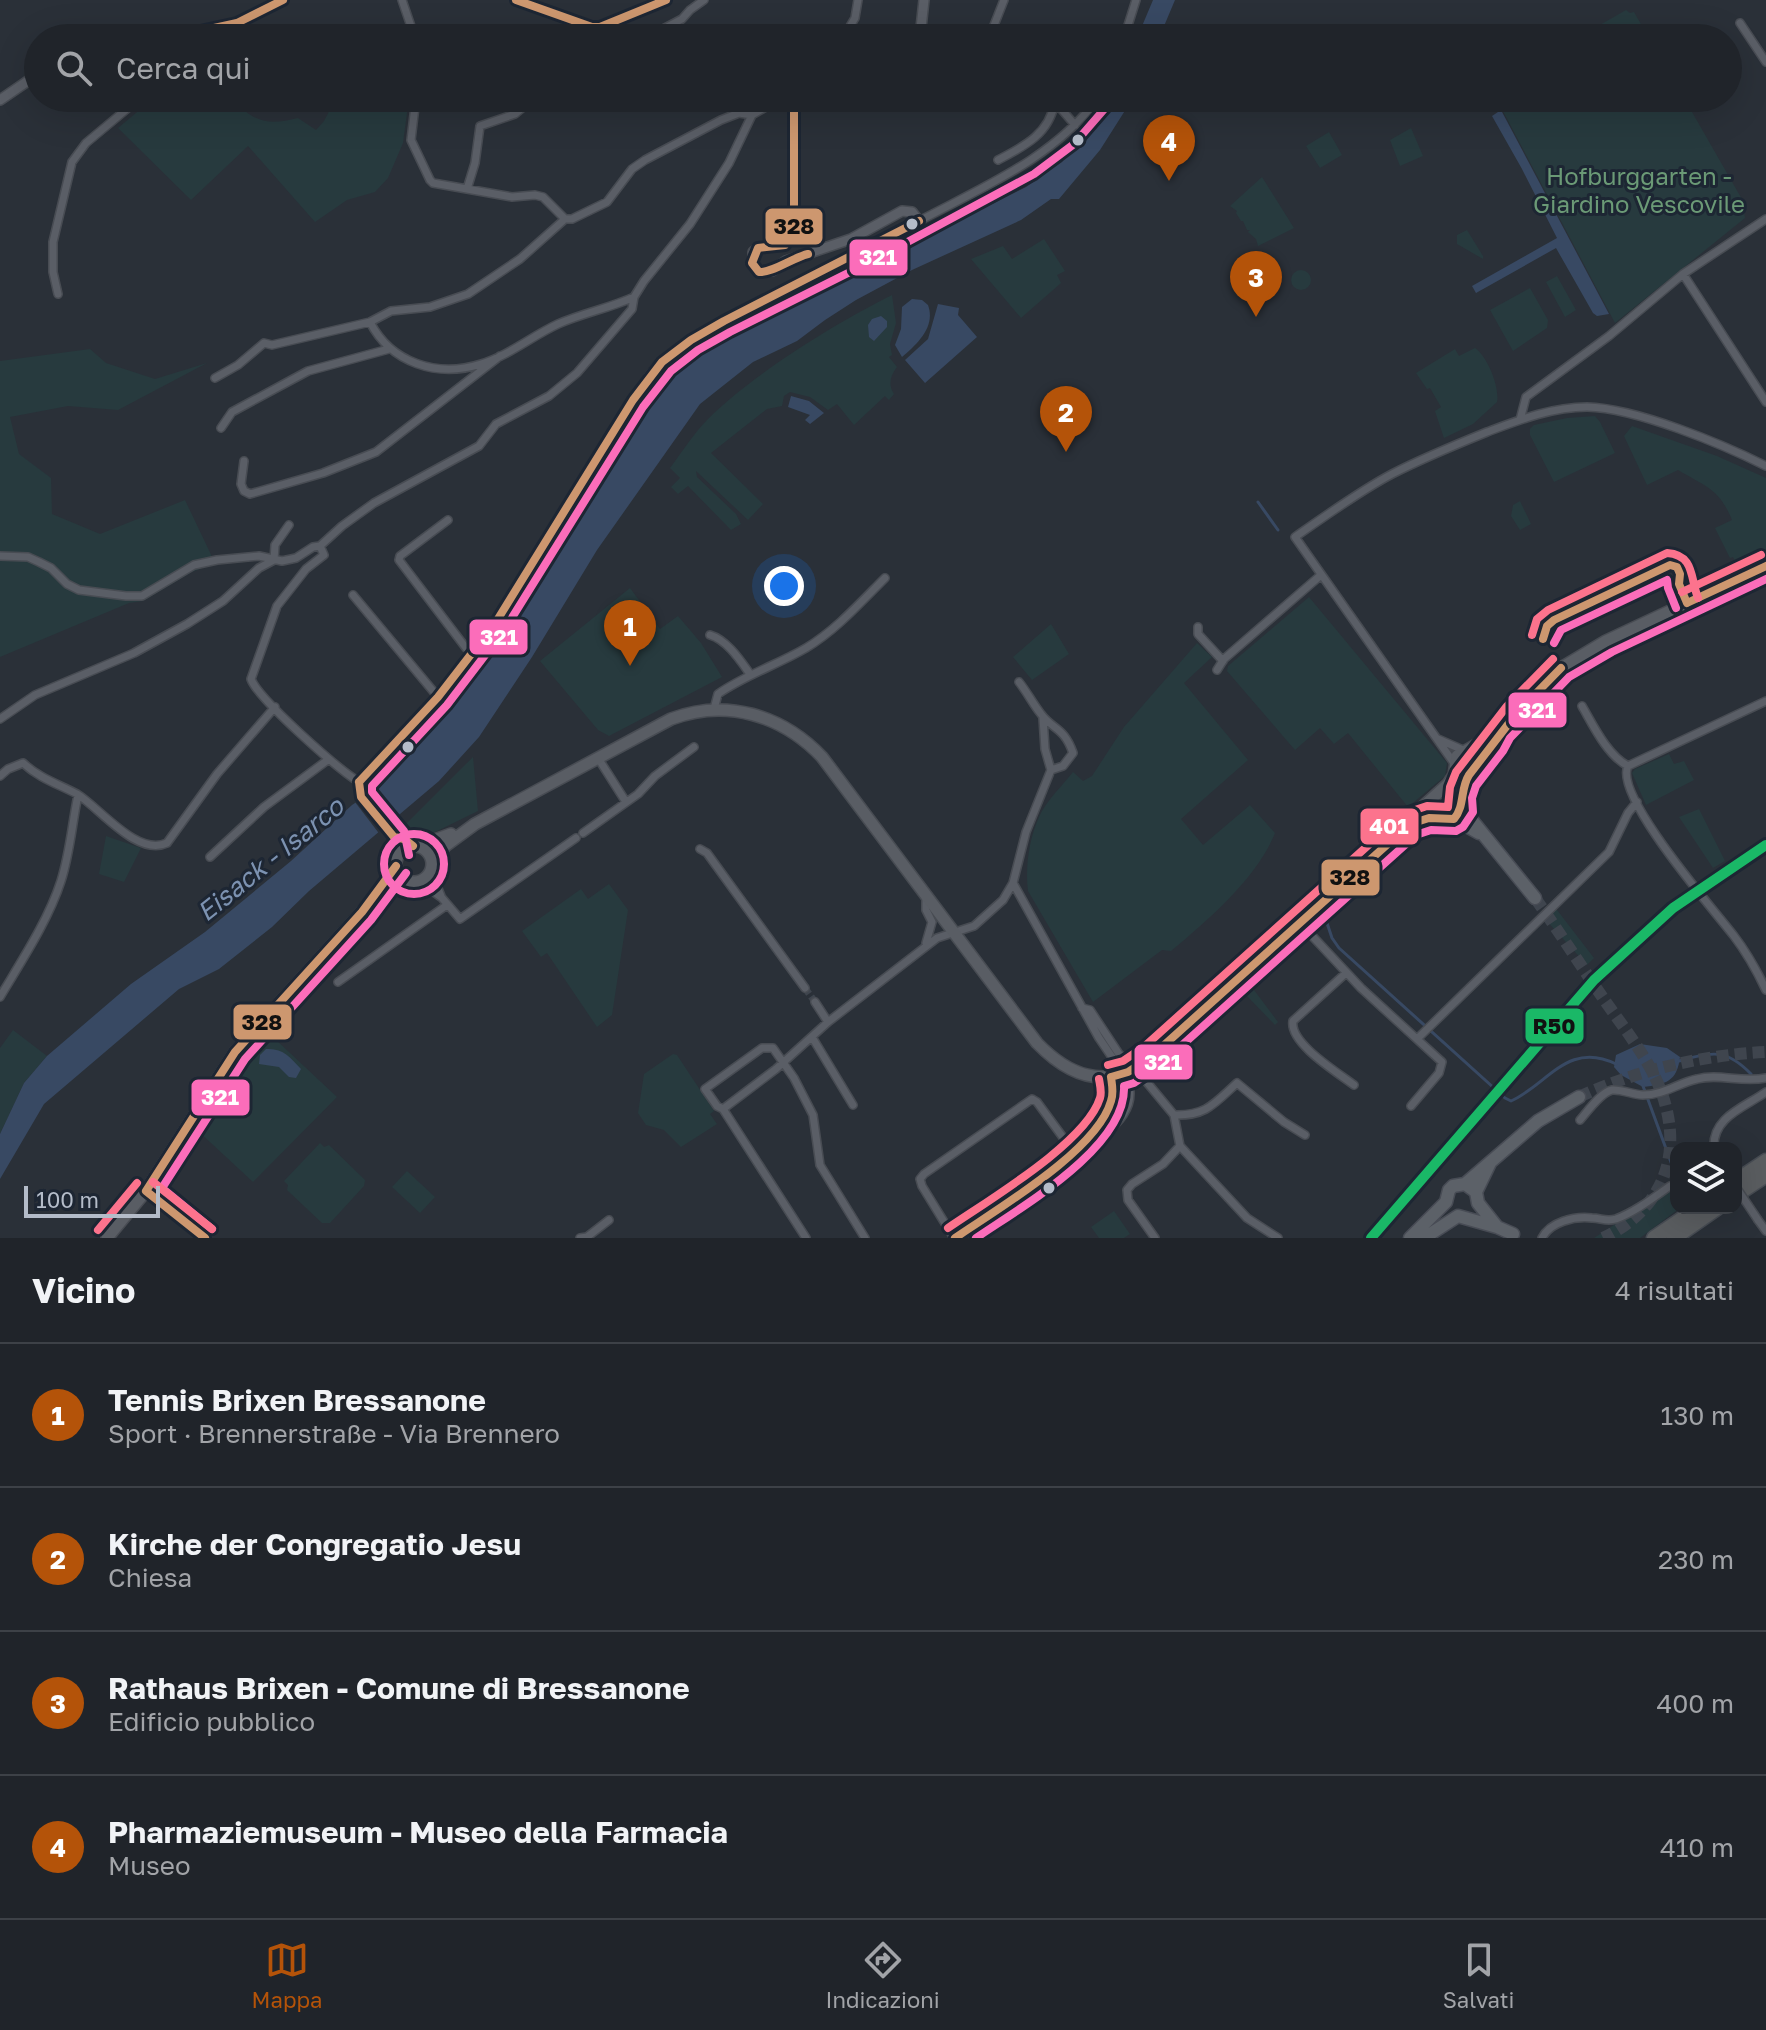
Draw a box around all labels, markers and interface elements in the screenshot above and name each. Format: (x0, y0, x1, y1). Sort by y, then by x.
search box (24, 24, 1742, 112)
icon: search (52, 46, 96, 90)
text: Cerca qui (116, 50, 251, 86)
pin: 4 (1143, 115, 1195, 181)
unlabelled marker (1070, 132, 1086, 148)
park label: Hofburggarten - Giardino Vescovile (1533, 161, 1745, 218)
line badge: 328 (764, 207, 824, 246)
text: 328 (774, 212, 814, 239)
unlabelled marker (904, 216, 920, 232)
line badge: 321 (848, 238, 909, 277)
text: 321 (859, 243, 897, 270)
pin: 3 (1230, 251, 1282, 317)
pin: 2 (1040, 386, 1092, 452)
your location (764, 566, 804, 606)
pin: 1 (604, 600, 656, 666)
line badge: 321 (468, 618, 529, 656)
text: 321 (480, 623, 518, 650)
line badge: 321 (1507, 691, 1568, 729)
text: 321 (1518, 696, 1556, 723)
unlabelled marker (400, 739, 416, 755)
water label: Eisack - Isarco (191, 790, 351, 927)
line badge: 401 (1359, 807, 1420, 846)
text: 401 (1369, 812, 1409, 839)
line badge: 328 (1320, 858, 1381, 897)
text: 328 (1330, 863, 1370, 890)
line badge: 328 (232, 1003, 293, 1041)
line badge: R50 (1524, 1007, 1585, 1045)
text: 328 (242, 1008, 282, 1035)
text: R50 (1532, 1012, 1576, 1039)
line badge: 321 (1133, 1043, 1194, 1081)
text: 321 (1144, 1048, 1182, 1075)
line badge: 321 (190, 1078, 251, 1117)
text: 321 (201, 1083, 239, 1110)
map controls (1670, 1142, 1742, 1214)
button: layers (1670, 1142, 1742, 1214)
unlabelled marker (1041, 1180, 1057, 1196)
scale bar (24, 1182, 160, 1218)
text: 100 m (36, 1186, 99, 1213)
text: Vicino (32, 1270, 135, 1310)
text: 4 risultati (1615, 1275, 1734, 1306)
text: Tennis Brixen Bressanone (108, 1382, 486, 1418)
text: 1 (51, 1400, 65, 1431)
text: 130 m (1661, 1400, 1734, 1431)
text: Sport · Brennerstraße - Via Brennero (108, 1418, 560, 1449)
text: Kirche der Congregatio Jesu (108, 1526, 521, 1562)
text: 2 (50, 1544, 66, 1575)
text: 230 m (1658, 1544, 1734, 1575)
text: Chiesa (108, 1562, 192, 1593)
text: Rathaus Brixen - Comune di Bressanone (108, 1670, 690, 1706)
text: 3 (50, 1688, 66, 1719)
text: 400 m (1656, 1688, 1734, 1719)
text: Edificio pubblico (108, 1706, 315, 1737)
text: Pharmaziemuseum - Museo della Farmacia (108, 1814, 728, 1850)
text: 4 (50, 1832, 66, 1863)
text: 410 m (1660, 1832, 1734, 1863)
text: Museo (108, 1850, 191, 1881)
tab: Mappa (252, 1938, 322, 2013)
tab: Indicazioni (826, 1938, 940, 2013)
tab: Salvati (1443, 1938, 1514, 2013)

